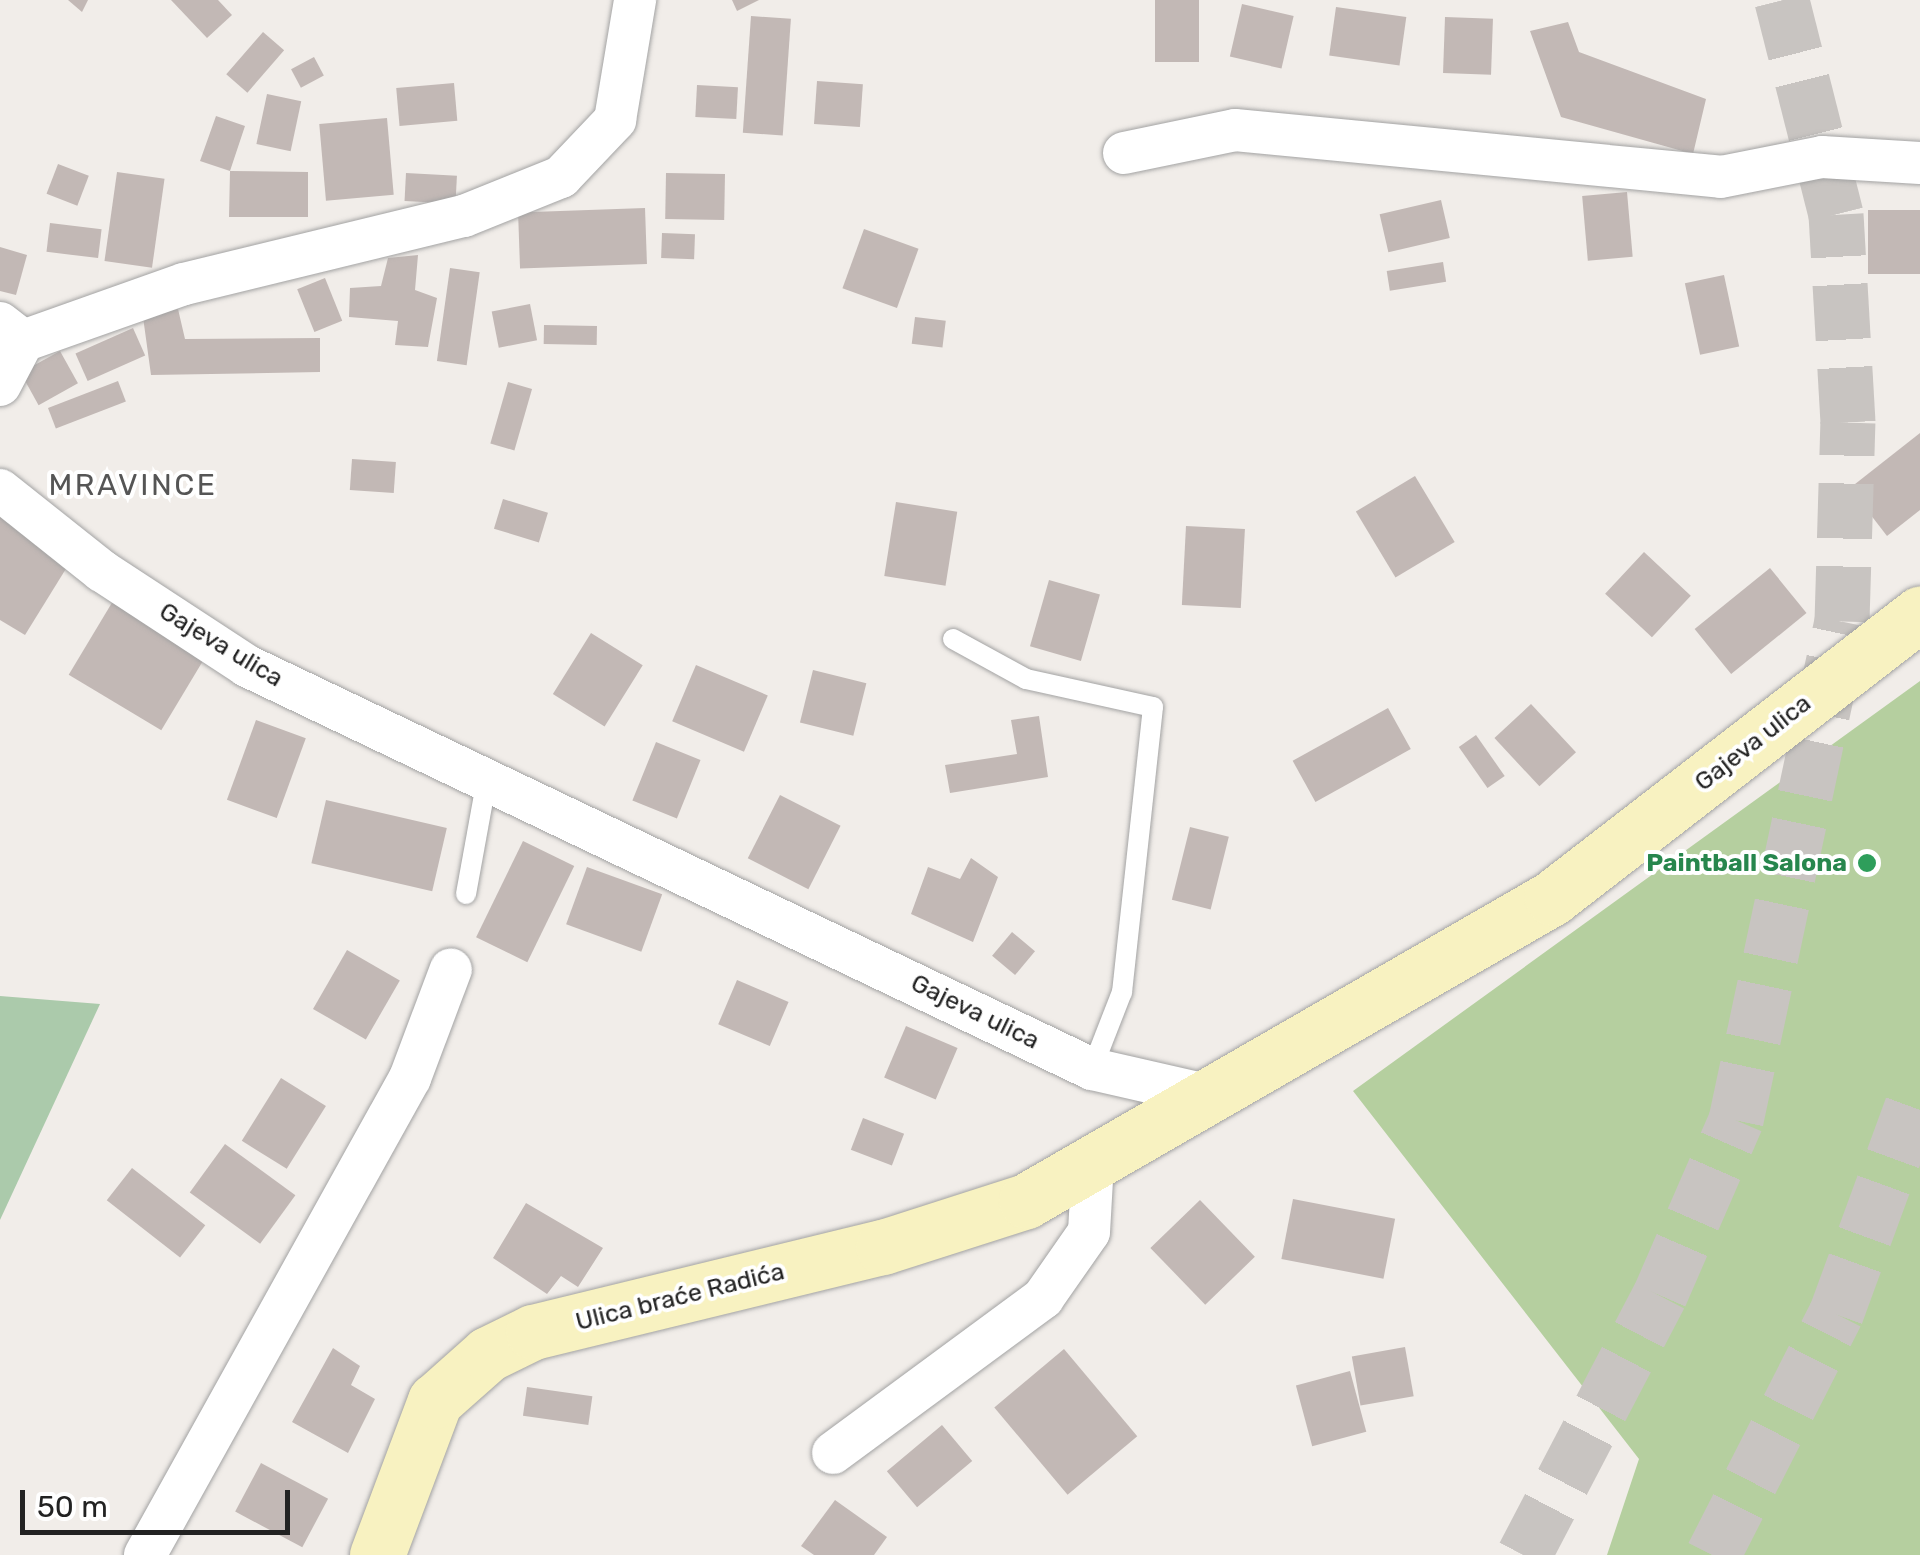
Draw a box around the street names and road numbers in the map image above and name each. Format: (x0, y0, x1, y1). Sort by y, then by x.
street label: Gajeva ulica (154, 596, 288, 694)
street label: Gajeva ulica (1689, 688, 1817, 798)
street label: Gajeva ulica (906, 968, 1044, 1056)
street label: Ulica braće Radića (573, 1257, 787, 1337)

